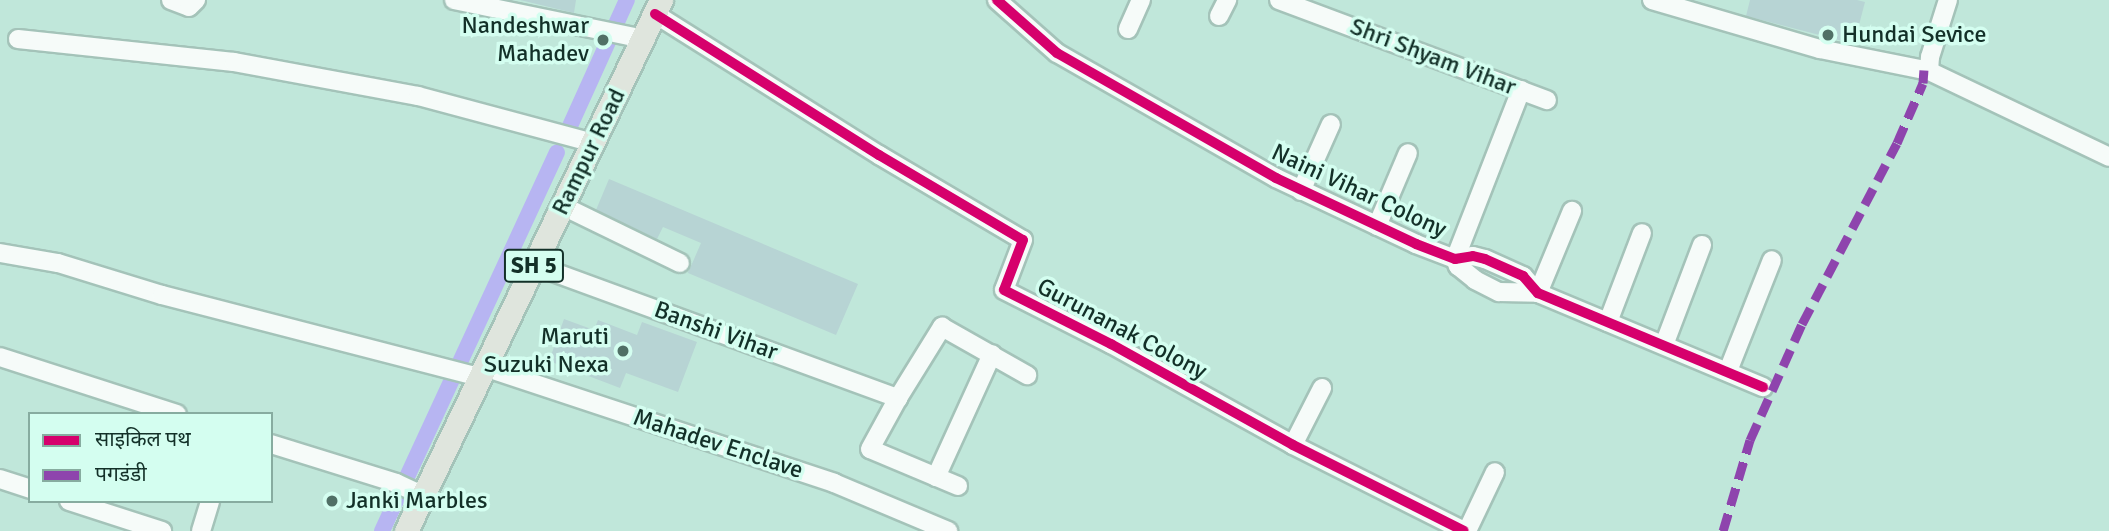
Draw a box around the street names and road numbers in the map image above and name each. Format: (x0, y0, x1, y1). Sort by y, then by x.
street label: Shri Shyam Vihar (1346, 12, 1520, 102)
street label: Rampur Road (546, 84, 632, 220)
street label: Naini Vihar Colony (1267, 138, 1451, 244)
road number: SH 5 (503, 246, 566, 286)
street label: Gurunanak Colony (1032, 272, 1212, 386)
street label: Banshi Vihar (650, 295, 782, 367)
street label: Mahadev Enclave (629, 403, 807, 485)

